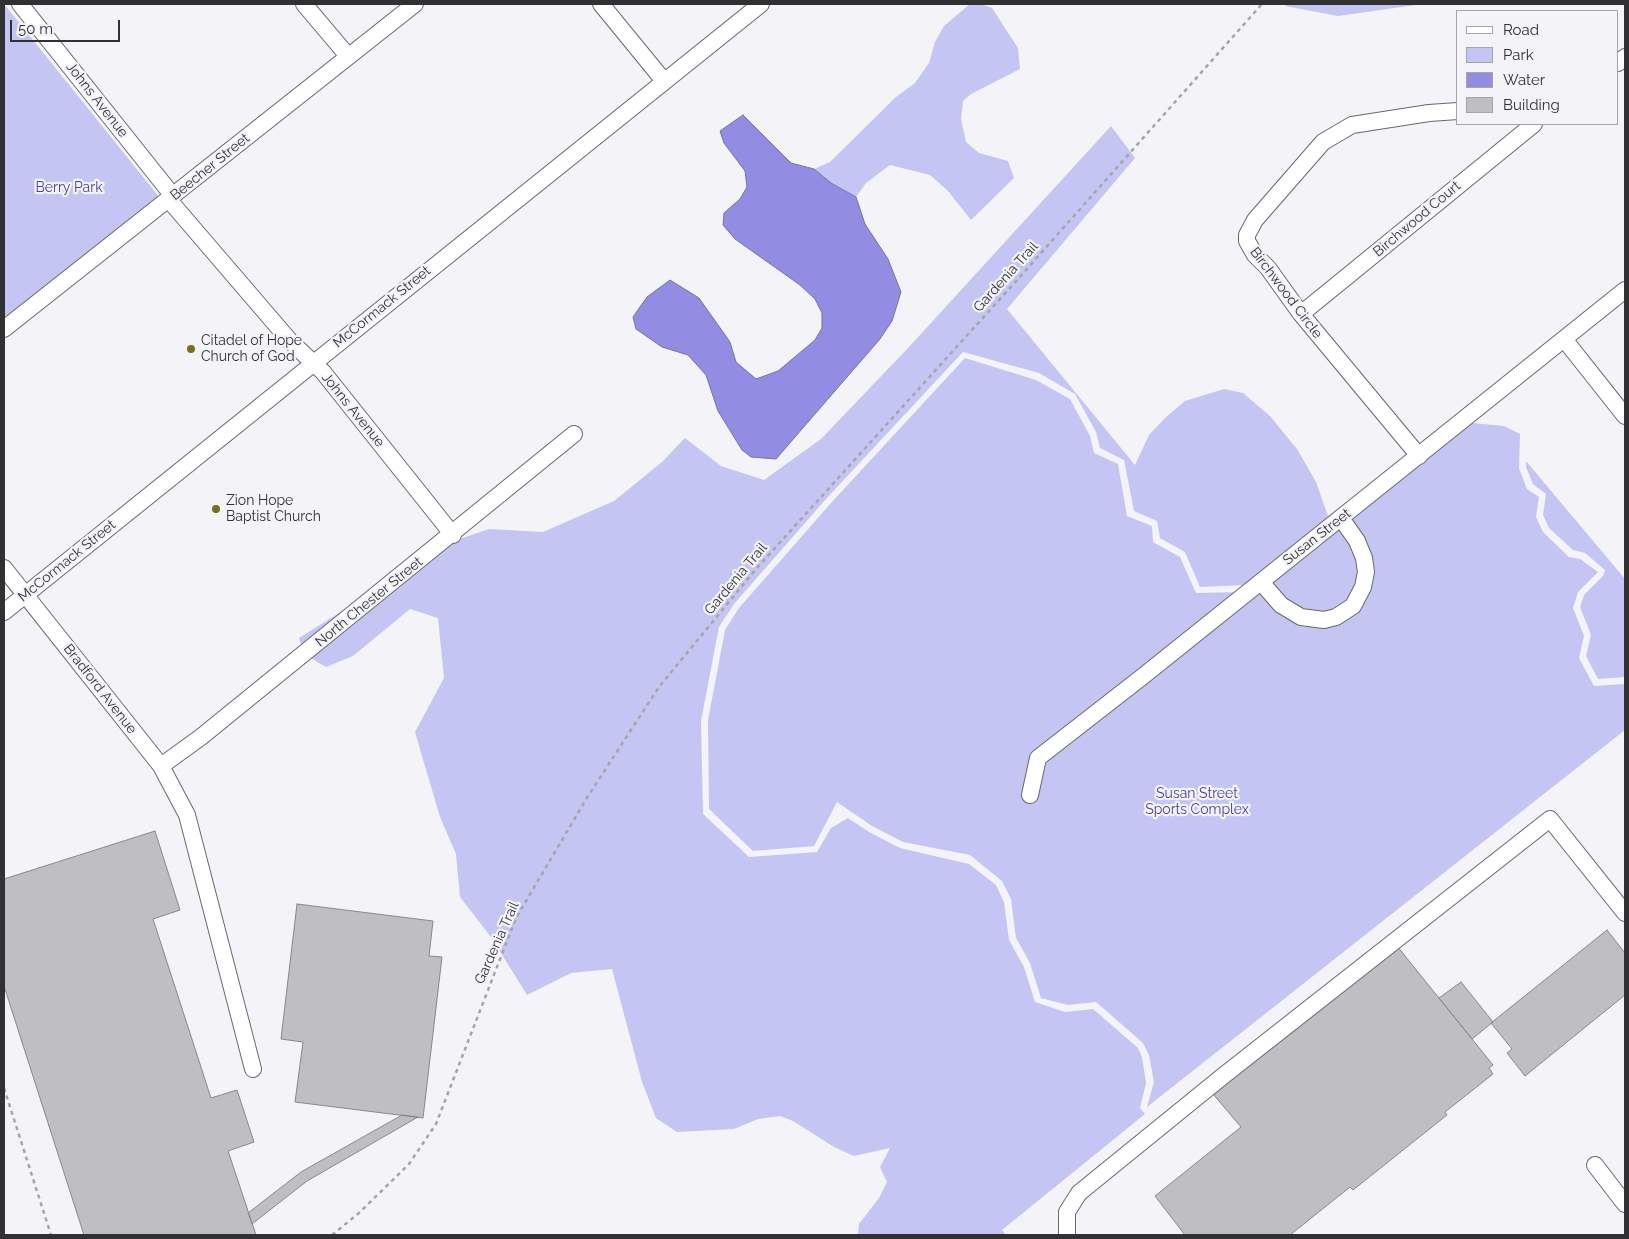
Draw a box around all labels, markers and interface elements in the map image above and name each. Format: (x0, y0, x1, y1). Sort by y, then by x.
scale bar (12, 10, 122, 42)
legend (1456, 10, 1619, 125)
text: 50 m (18, 20, 53, 38)
text: Road (1503, 21, 1539, 39)
text: Park (1503, 46, 1534, 64)
street label: Johns Avenue (62, 59, 132, 141)
text: Water (1503, 71, 1545, 89)
text: Building (1503, 96, 1560, 114)
street label: Beecher Street (167, 130, 253, 204)
street label: Birchwood Court (1370, 178, 1464, 260)
park label: Berry Park (35, 180, 103, 196)
street label: Gardenia Trail (970, 239, 1042, 315)
street label: Birchwood Circle (1246, 244, 1326, 342)
street label: McCormack Street (330, 263, 434, 351)
place label: Citadel of Hope Church of God (201, 333, 302, 366)
marker: Citadel of Hope Church of God (185, 343, 197, 355)
street label: Johns Avenue (318, 369, 388, 451)
place label: Zion Hope Baptist Church (226, 493, 321, 526)
marker: Zion Hope Baptist Church (210, 503, 222, 515)
street label: Susan Street (1280, 505, 1354, 569)
street label: McCormack Street (15, 517, 119, 605)
street label: Gardenia Trail (701, 540, 771, 618)
street label: North Chester Street (312, 554, 426, 650)
street label: Bradford Avenue (60, 641, 140, 737)
park label: Susan Street Sports Complex (1145, 786, 1249, 819)
street label: Gardenia Trail (471, 899, 523, 987)

